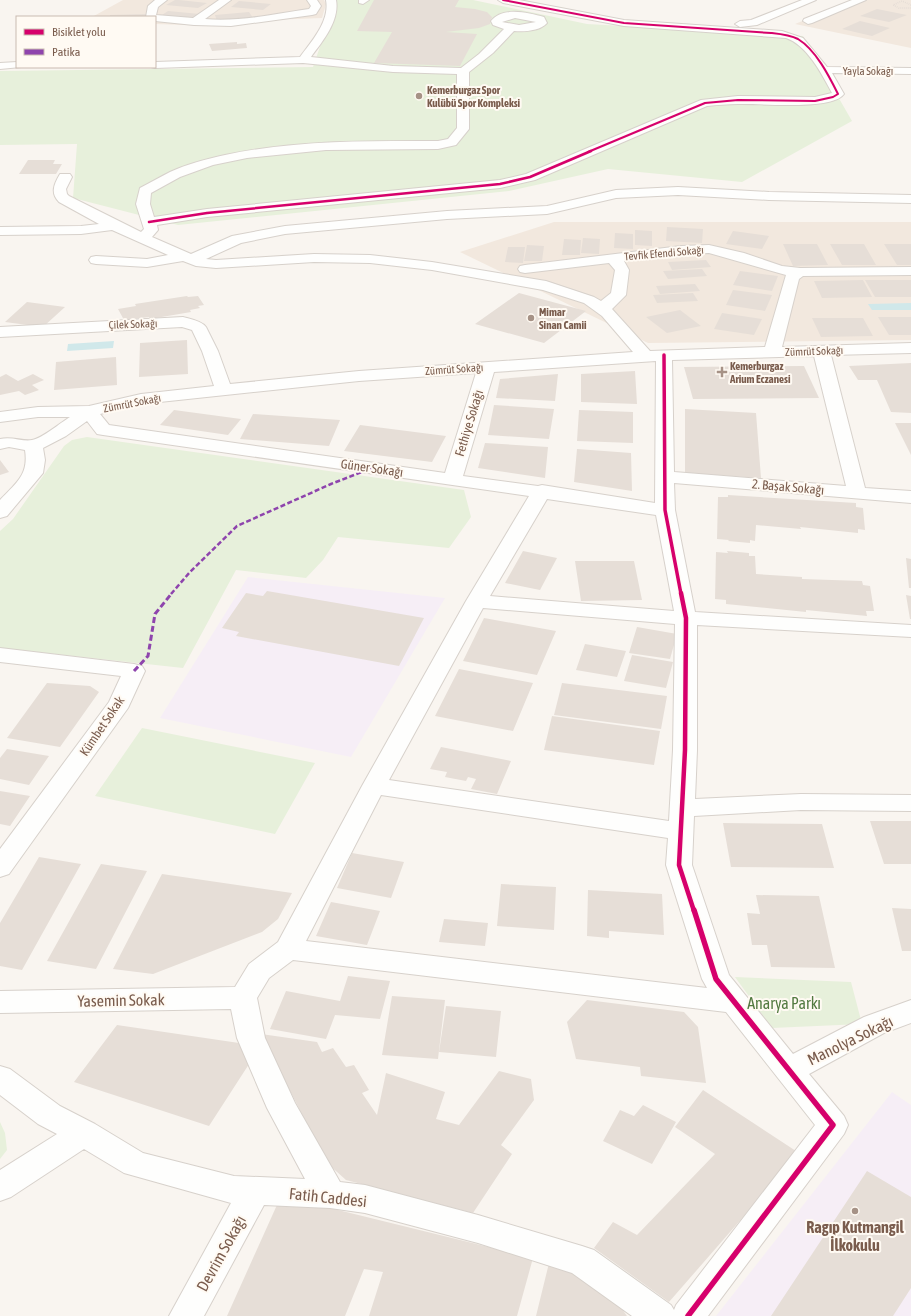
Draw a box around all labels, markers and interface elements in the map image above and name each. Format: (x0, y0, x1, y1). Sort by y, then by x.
legend (16, 16, 156, 68)
text: Bisiklet yolu (52, 25, 106, 39)
text: Patika (52, 45, 80, 59)
street label: Yayla Sokağı (843, 65, 893, 77)
place label: Kemerburgaz Spor Kulübü Spor Kompleksi (427, 84, 521, 109)
marker: Kemerburgaz Spor Kulübü Spor Kompleksi (414, 91, 424, 101)
street label: Tevfik Efendi Sokağı (624, 244, 704, 262)
place label: Mimar Sinan Camii (539, 306, 587, 331)
marker: Mimar Sinan Camii (526, 313, 536, 323)
street label: Çilek Sokağı (108, 317, 158, 331)
street label: Zümrüt Sokağı (785, 344, 843, 358)
place label: Kemerburgaz Arium Eczanesi (729, 360, 791, 385)
street label: Zümrüt Sokağı (424, 361, 484, 377)
marker: Kemerburgaz Arium Eczanesi (717, 367, 727, 377)
street label: Fethiye Sokağı (452, 388, 486, 458)
street label: Zümrüt Sokağı (102, 392, 162, 414)
street label: Güner Sokağı (340, 456, 404, 480)
street label: 2. Başak Sokağı (751, 476, 825, 498)
street label: Kümbet Sokak (77, 693, 128, 759)
street label: Yasemin Sokak (77, 990, 165, 1010)
park label: Anarya Parkı (747, 994, 821, 1013)
street label: Manolya Sokağı (804, 1012, 896, 1069)
street label: Fatih Caddesi (288, 1184, 368, 1210)
marker: Ragıp Kutmangil İlkokulu (850, 1206, 860, 1216)
street label: Devrim Sokağı (193, 1212, 250, 1295)
place label: Ragıp Kutmangil İlkokulu (806, 1218, 904, 1254)

